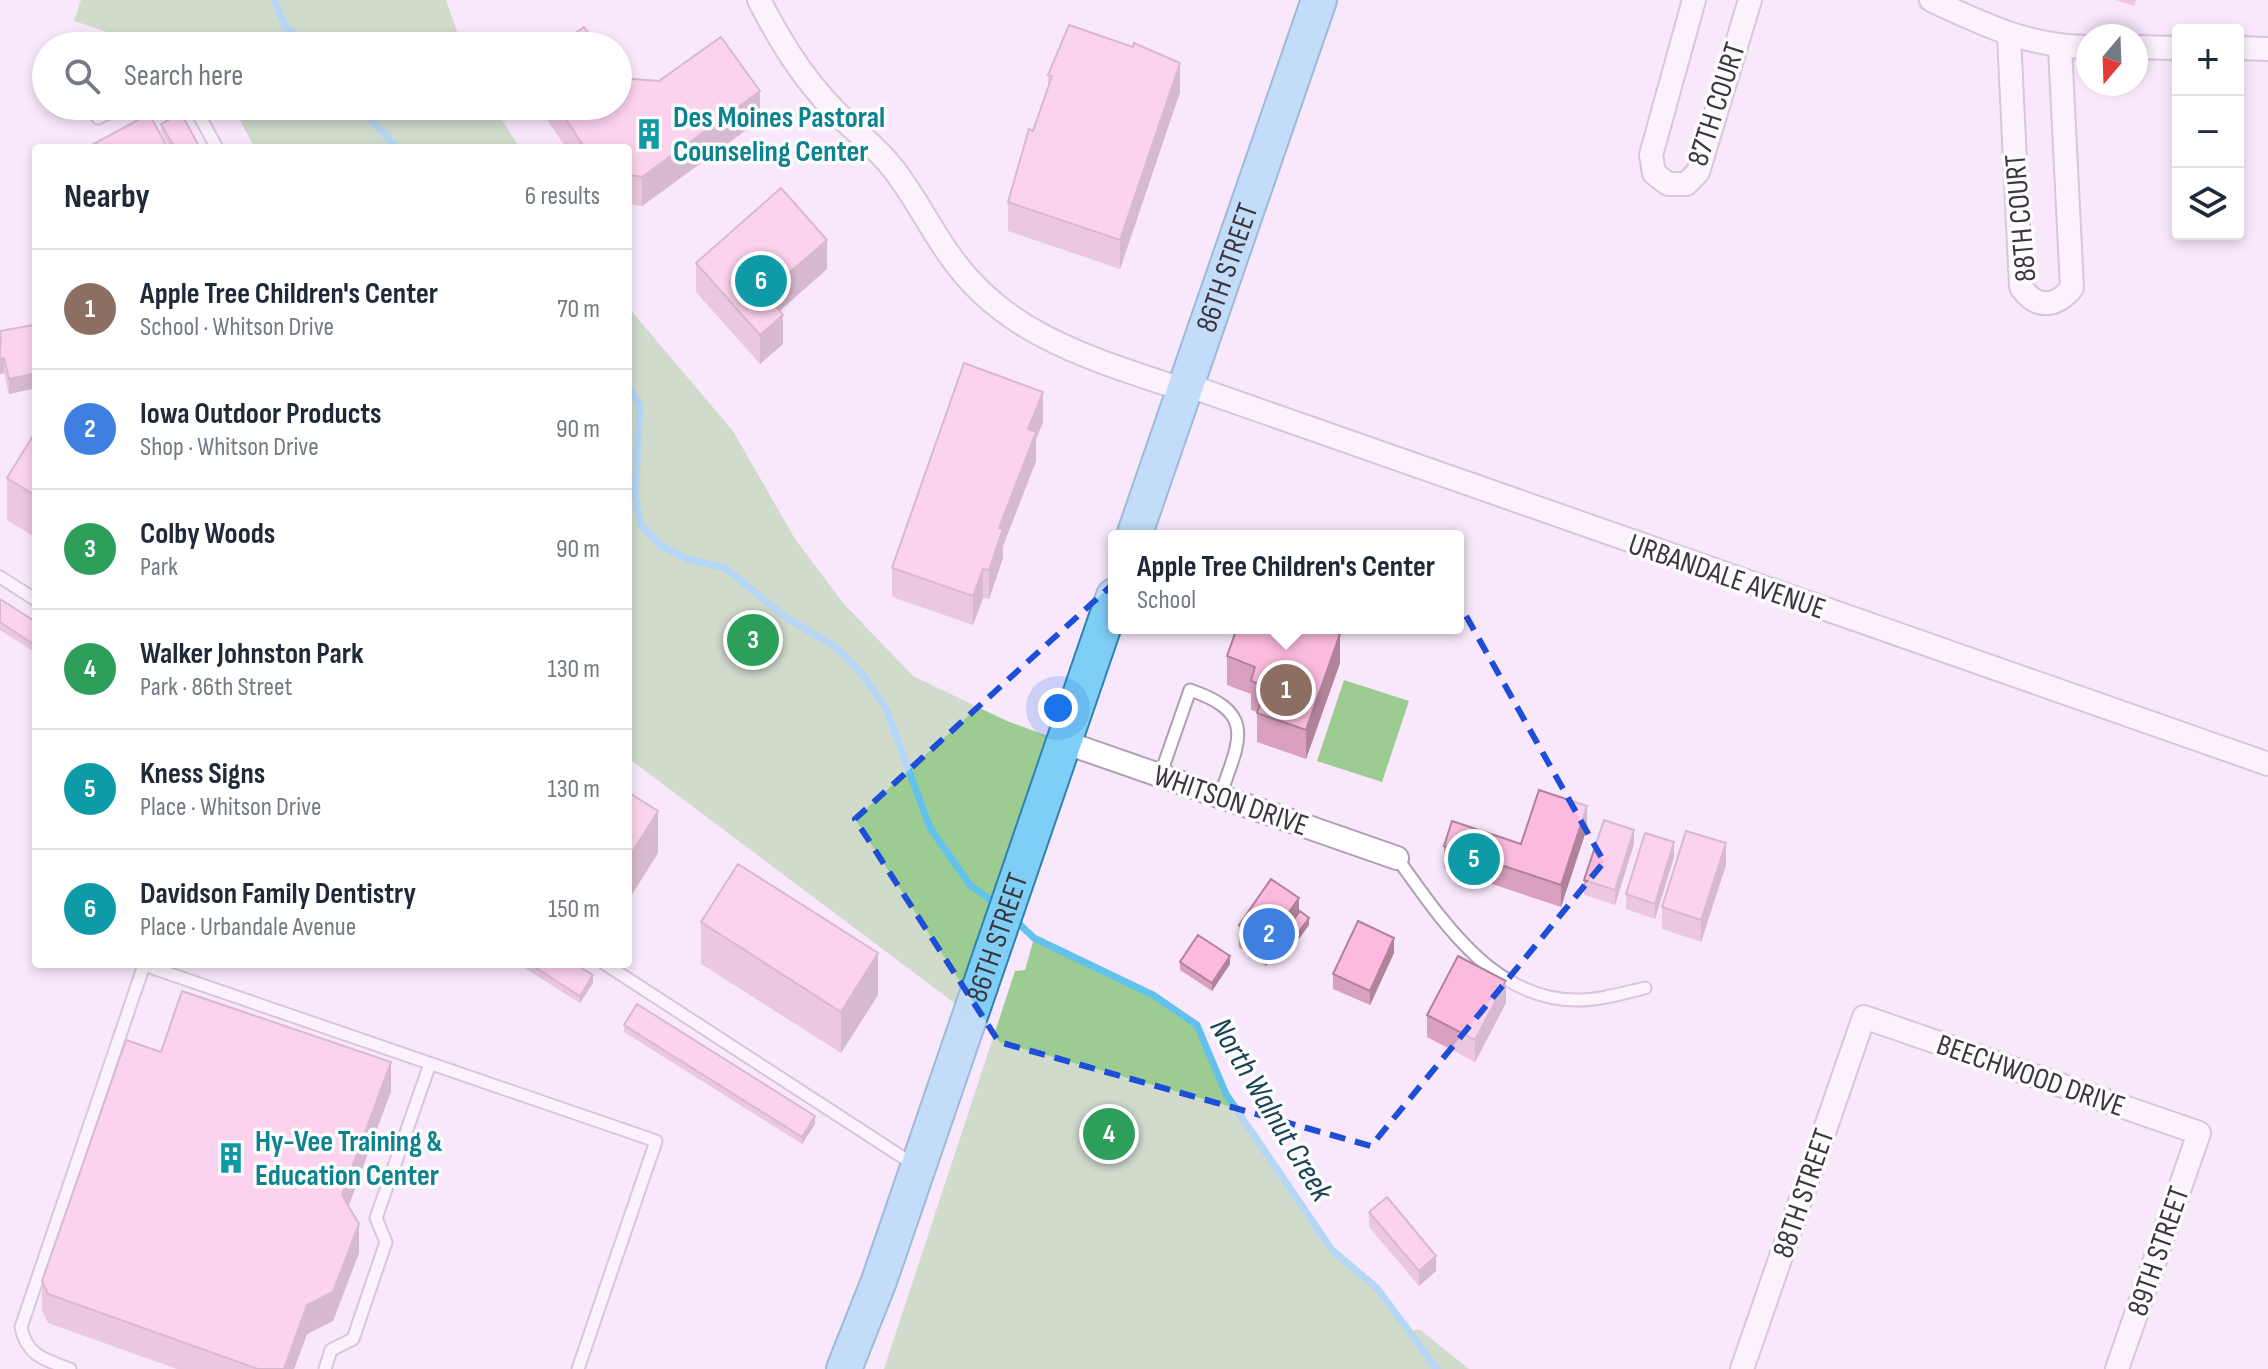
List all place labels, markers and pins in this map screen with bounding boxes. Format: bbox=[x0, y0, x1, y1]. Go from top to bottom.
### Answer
place label: Des Moines Pastoral Counseling Center bbox=[673, 100, 885, 170]
building icon: Des Moines Pastoral Counseling Center bbox=[632, 117, 666, 151]
pin: 6 bbox=[735, 251, 787, 311]
pin: 3 bbox=[727, 610, 779, 670]
pin: 1 bbox=[1260, 660, 1312, 720]
pin: 5 bbox=[1448, 829, 1500, 889]
pin: 2 bbox=[1243, 904, 1295, 964]
pin: 4 bbox=[1083, 1104, 1135, 1164]
place label: Hy-Vee Training & Education Center bbox=[255, 1124, 442, 1194]
building icon: Hy-Vee Training & Education Center bbox=[214, 1141, 248, 1175]

